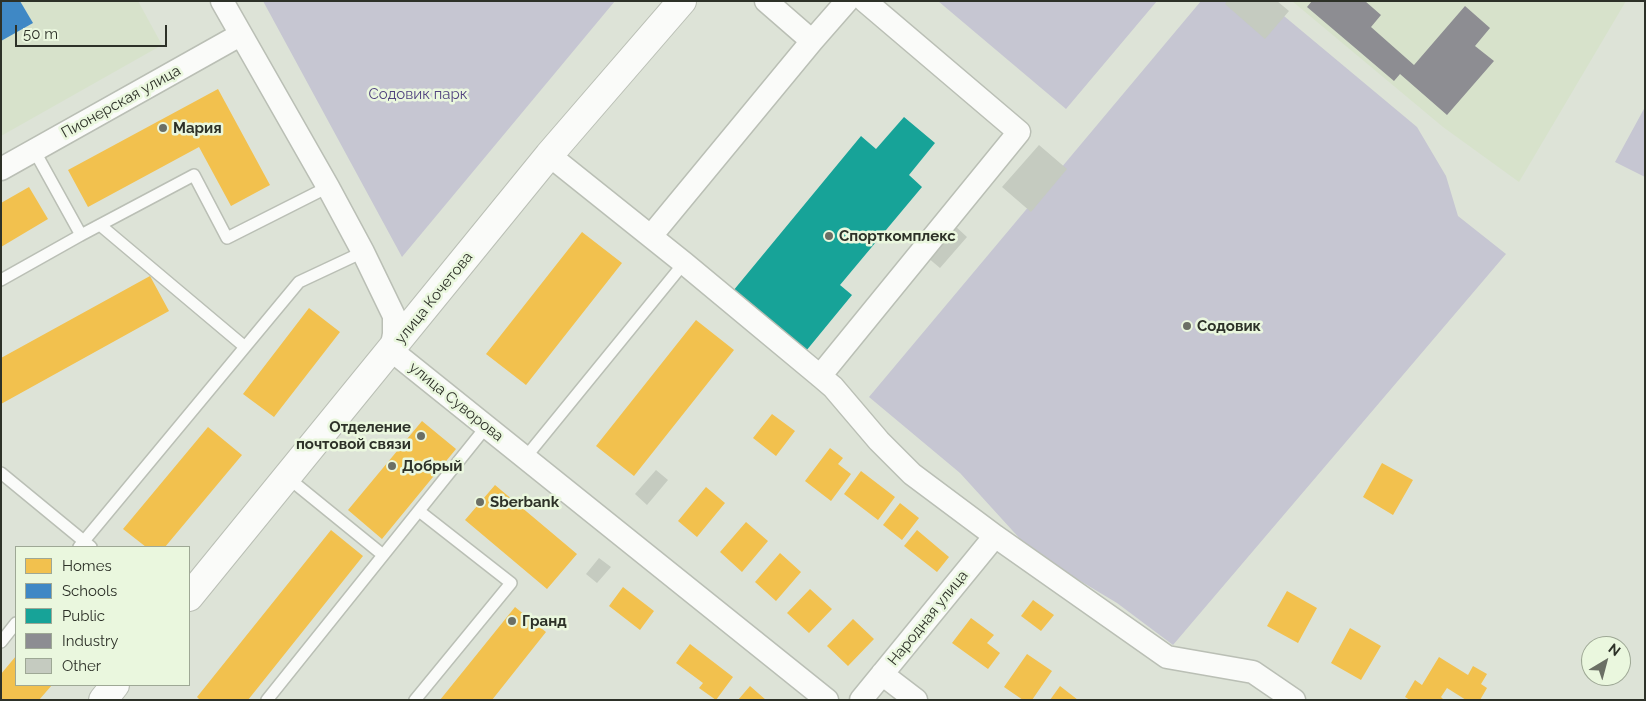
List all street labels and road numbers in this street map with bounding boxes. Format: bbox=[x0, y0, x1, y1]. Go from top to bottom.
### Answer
street label: Пионерская улица bbox=[58, 62, 184, 142]
street label: улица Кочетова bbox=[391, 248, 477, 348]
street label: улица Суворова bbox=[405, 359, 507, 445]
street label: Народная улица bbox=[884, 567, 972, 669]

